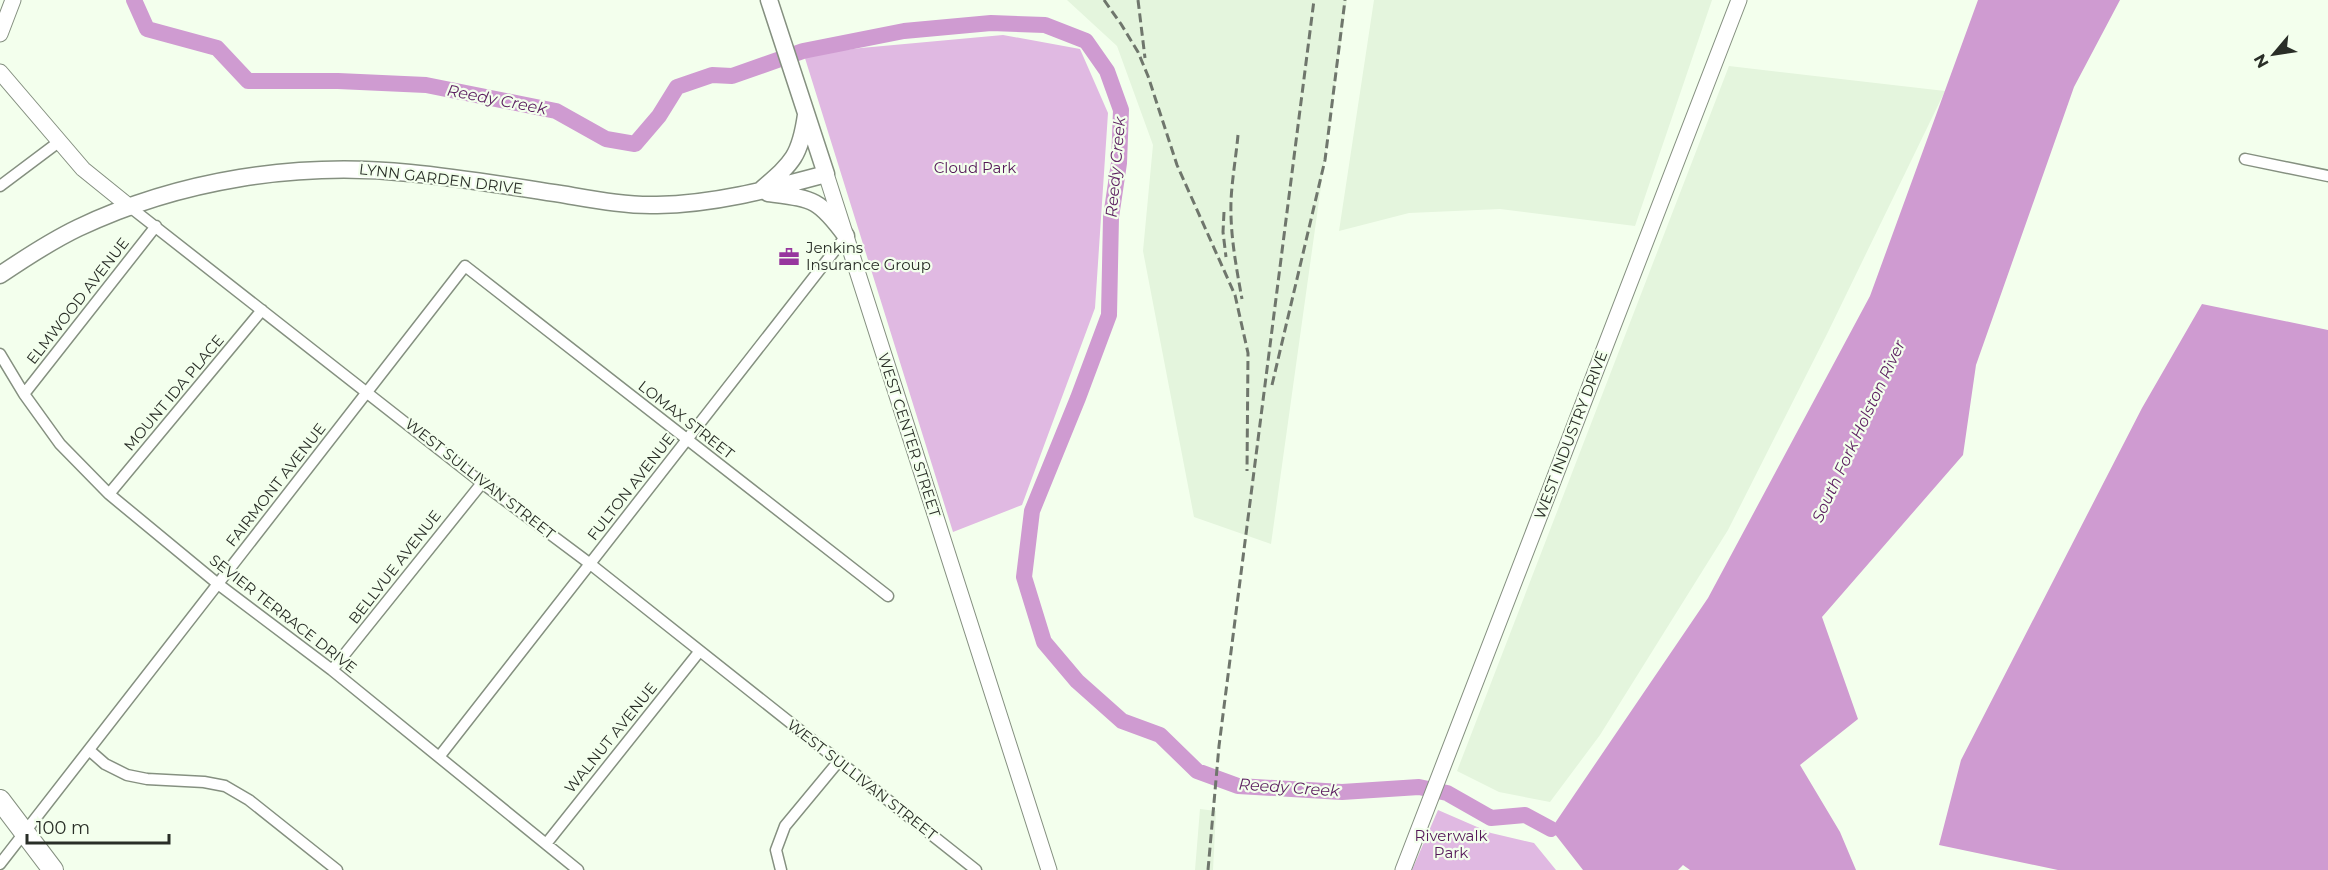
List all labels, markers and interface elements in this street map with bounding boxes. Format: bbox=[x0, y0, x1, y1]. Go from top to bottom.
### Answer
north arrow bbox=[2244, 24, 2304, 84]
text: N bbox=[2250, 51, 2273, 71]
water label: Reedy Creek bbox=[445, 81, 550, 119]
water label: Reedy Creek bbox=[1102, 114, 1129, 218]
park label: Cloud Park bbox=[934, 158, 1016, 177]
street label: LYNN GARDEN DRIVE bbox=[358, 159, 524, 198]
street label: ELMWOOD AVENUE bbox=[22, 234, 133, 368]
place label: Jenkins Insurance Group bbox=[805, 238, 931, 274]
office icon: Jenkins Insurance Group bbox=[777, 245, 801, 269]
street label: MOUNT IDA PLACE bbox=[120, 331, 228, 455]
water label: South Fork Holston River bbox=[1808, 337, 1909, 525]
street label: WEST INDUSTRY DRIVE bbox=[1530, 348, 1611, 522]
street label: WEST CENTER STREET bbox=[874, 350, 945, 520]
street label: LOMAX STREET bbox=[634, 376, 738, 463]
street label: WEST SULLIVAN STREET bbox=[401, 414, 559, 543]
street label: FAIRMONT AVENUE bbox=[222, 419, 330, 550]
street label: FULTON AVENUE bbox=[583, 429, 678, 544]
street label: BELLVUE AVENUE bbox=[344, 506, 445, 627]
street label: SEVIER TERRACE DRIVE bbox=[206, 550, 361, 677]
street label: WALNUT AVENUE bbox=[560, 679, 661, 797]
street label: WEST SULLIVAN STREET bbox=[783, 715, 941, 844]
water label: Reedy Creek bbox=[1238, 774, 1342, 801]
scale bar bbox=[27, 807, 170, 845]
text: 100 m bbox=[36, 817, 90, 839]
park label: Riverwalk Park bbox=[1415, 826, 1487, 862]

